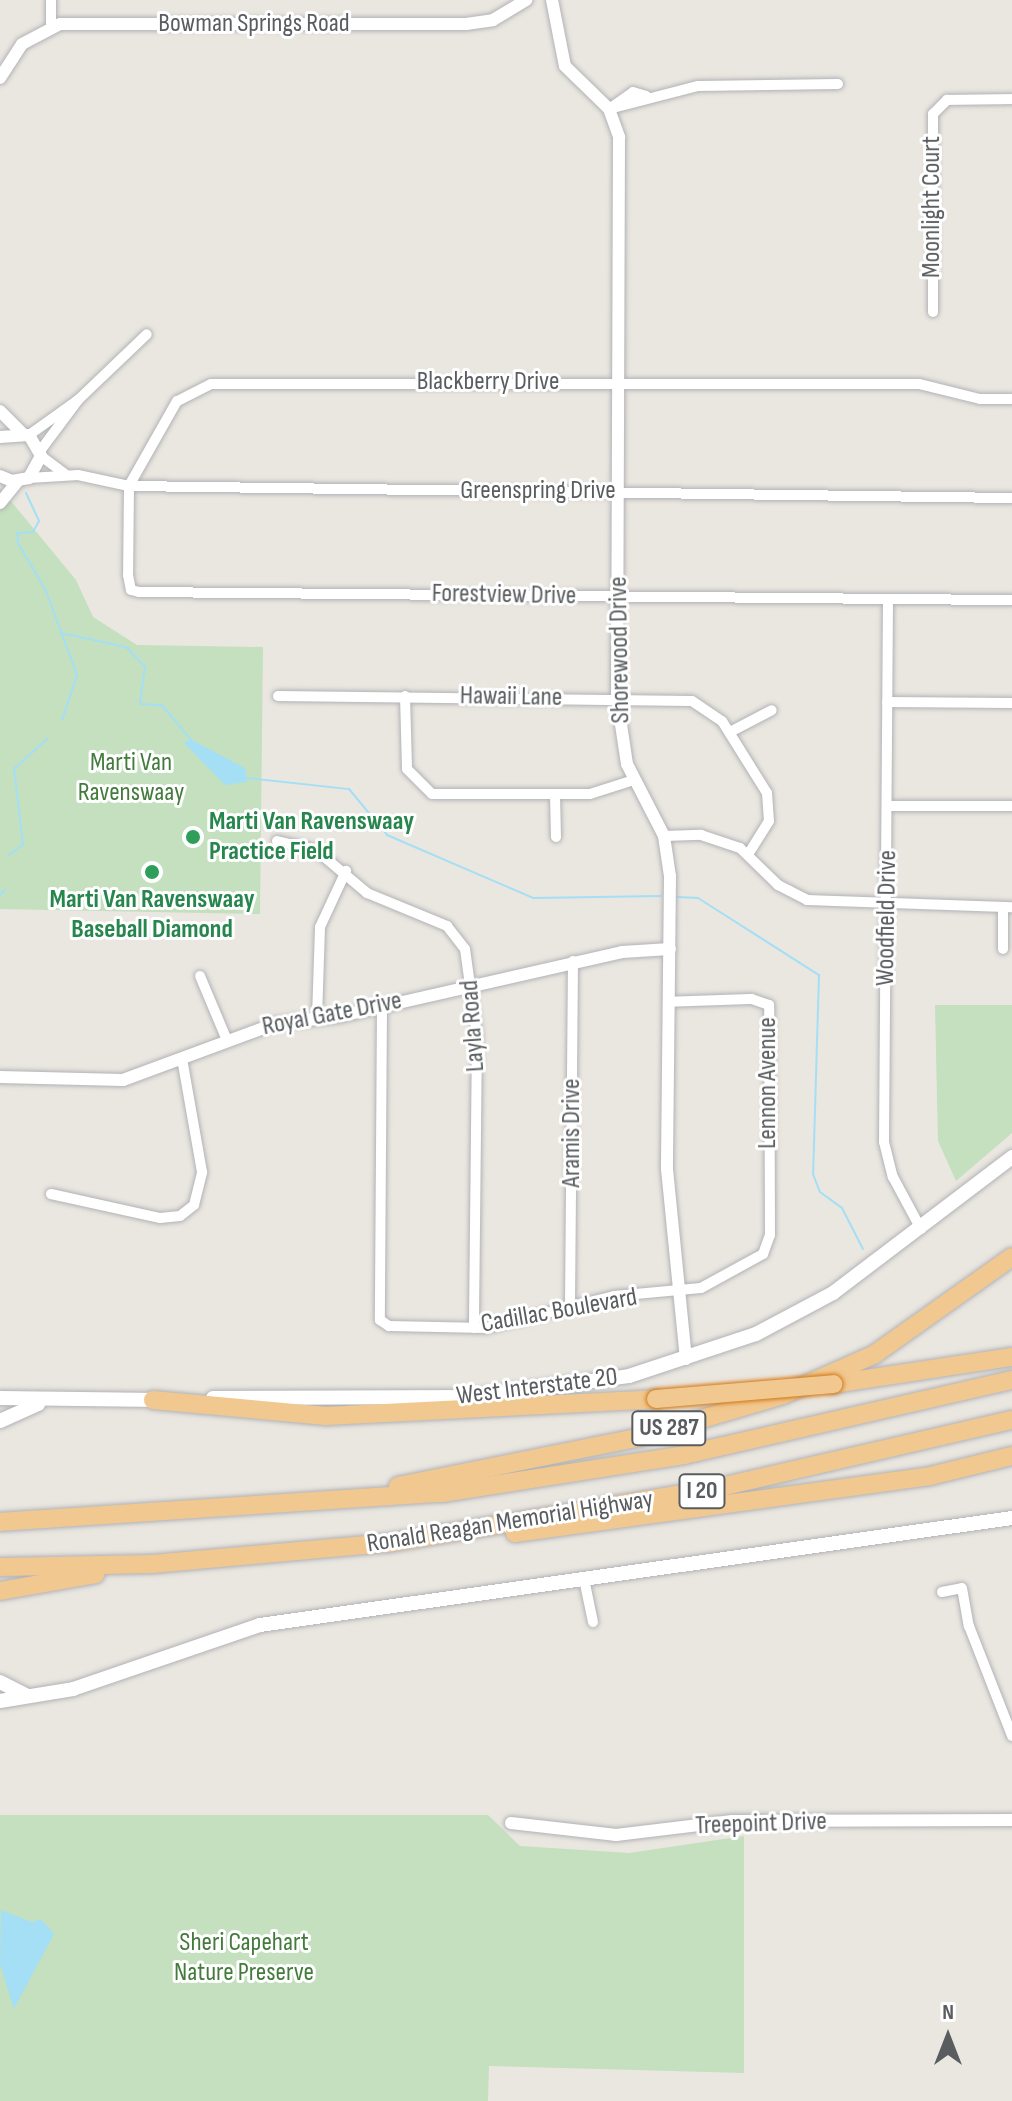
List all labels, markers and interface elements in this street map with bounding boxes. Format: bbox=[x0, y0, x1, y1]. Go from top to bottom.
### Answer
street label: Bowman Springs Road bbox=[158, 8, 350, 40]
street label: Moonlight Court bbox=[916, 136, 948, 278]
street label: Blackberry Drive bbox=[417, 366, 559, 398]
street label: Greenspring Drive bbox=[460, 475, 616, 507]
street label: Shorewood Drive bbox=[603, 576, 637, 724]
street label: Forestview Drive bbox=[431, 578, 577, 612]
street label: Hawaii Lane bbox=[460, 681, 562, 713]
park label: Marti Van Ravenswaay bbox=[78, 747, 184, 808]
place label: Marti Van Ravenswaay Practice Field bbox=[209, 806, 414, 868]
marker: Marti Van Ravenswaay Practice Field bbox=[184, 828, 202, 846]
street label: Woodfield Drive bbox=[870, 850, 904, 986]
marker: Marti Van Ravenswaay Baseball Diamond bbox=[143, 863, 161, 881]
place label: Marti Van Ravenswaay Baseball Diamond bbox=[50, 884, 254, 946]
street label: Layla Road bbox=[454, 979, 492, 1073]
street label: Royal Gate Drive bbox=[260, 985, 404, 1043]
street label: Lennon Avenue bbox=[752, 1017, 784, 1149]
street label: Aramis Drive bbox=[556, 1078, 588, 1188]
street label: Cadillac Boulevard bbox=[479, 1282, 639, 1340]
street label: West Interstate 20 bbox=[455, 1362, 619, 1412]
road number: US 287 bbox=[631, 1408, 707, 1448]
road number: I 20 bbox=[678, 1471, 726, 1511]
street label: Ronald Reagan Memorial Highway bbox=[365, 1484, 655, 1560]
street label: Treepoint Drive bbox=[695, 1806, 827, 1842]
park label: Sheri Capehart Nature Preserve bbox=[174, 1927, 314, 1988]
north arrow bbox=[908, 1997, 988, 2077]
text: N bbox=[942, 1999, 954, 2026]

